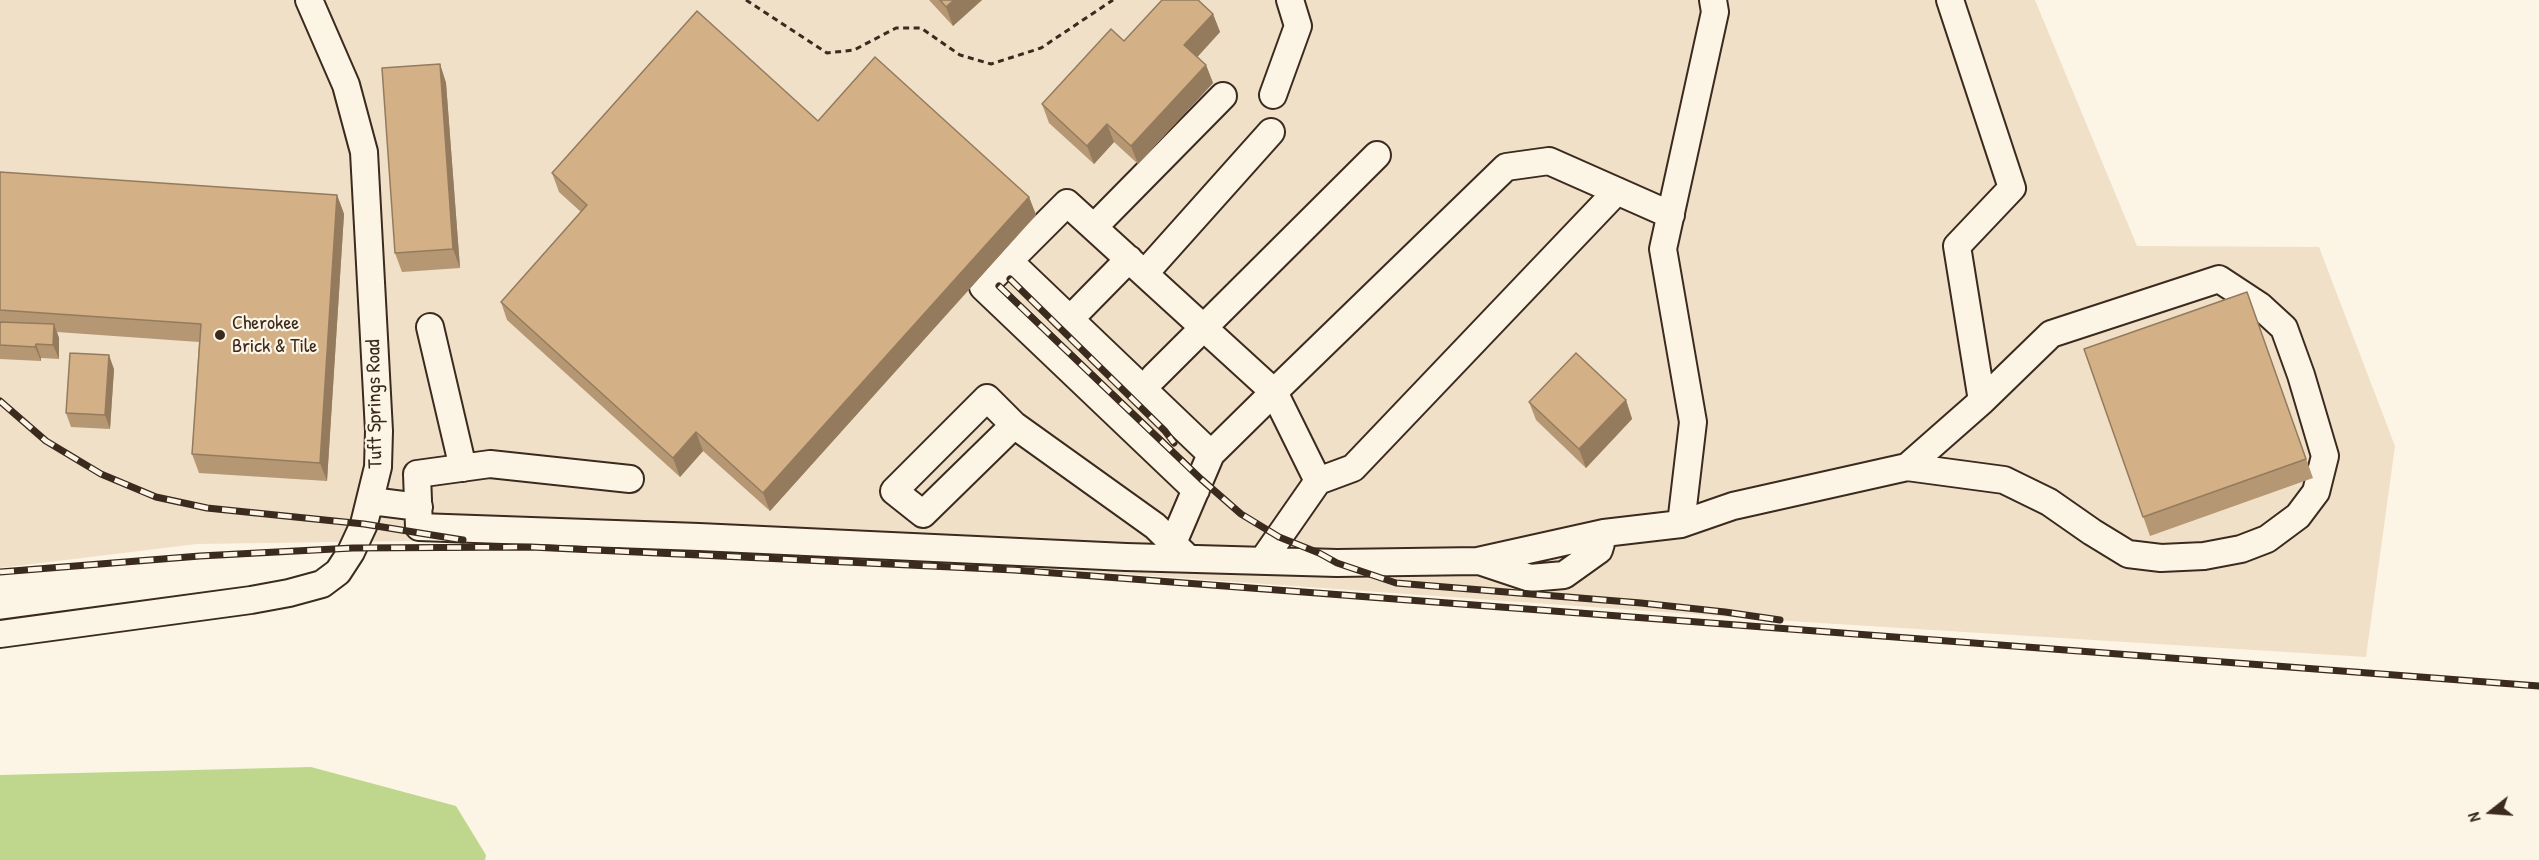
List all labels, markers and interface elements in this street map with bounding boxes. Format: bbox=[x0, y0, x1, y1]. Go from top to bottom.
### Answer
place label: Cherokee Brick & Tile bbox=[232, 312, 317, 359]
marker: Cherokee Brick & Tile bbox=[213, 328, 227, 342]
street label: Tuft Springs Road bbox=[362, 339, 388, 469]
north arrow bbox=[2461, 782, 2521, 842]
text: N bbox=[2462, 810, 2486, 825]

